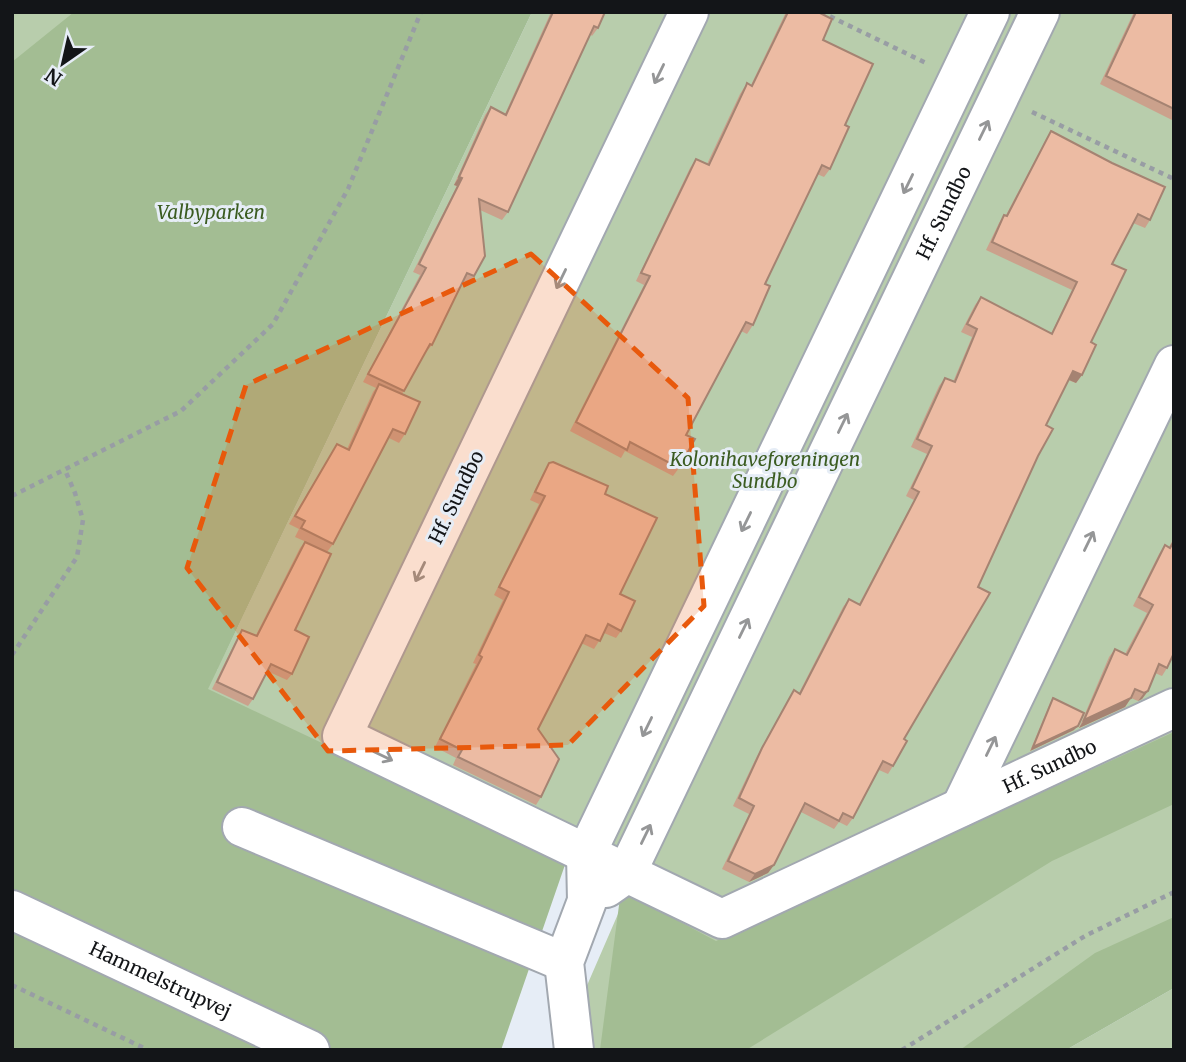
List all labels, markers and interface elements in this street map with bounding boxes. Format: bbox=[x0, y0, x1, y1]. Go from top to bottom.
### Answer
north arrow bbox=[28, 28, 98, 98]
text: N bbox=[41, 63, 66, 91]
one-way arrow bbox=[652, 63, 665, 84]
one-way arrow bbox=[977, 120, 991, 141]
street label: Hf. Sundbo bbox=[911, 162, 976, 263]
one-way arrow bbox=[901, 173, 914, 194]
park label: Valbyparken bbox=[157, 200, 265, 224]
one-way arrow bbox=[553, 268, 567, 289]
one-way arrow bbox=[837, 413, 850, 434]
street label: Hf. Sundbo bbox=[423, 446, 489, 548]
park label: Kolonihaveforeningen Sundbo bbox=[669, 447, 860, 493]
one-way arrow bbox=[738, 511, 752, 532]
one-way arrow bbox=[1083, 531, 1096, 552]
one-way arrow bbox=[413, 561, 426, 583]
one-way arrow bbox=[738, 618, 752, 639]
one-way arrow bbox=[640, 716, 654, 737]
street label: Hf. Sundbo bbox=[999, 734, 1100, 798]
one-way arrow bbox=[984, 736, 998, 757]
one-way arrow bbox=[372, 750, 393, 763]
one-way arrow bbox=[640, 823, 653, 845]
street label: Hammelstrupvej bbox=[86, 936, 235, 1023]

